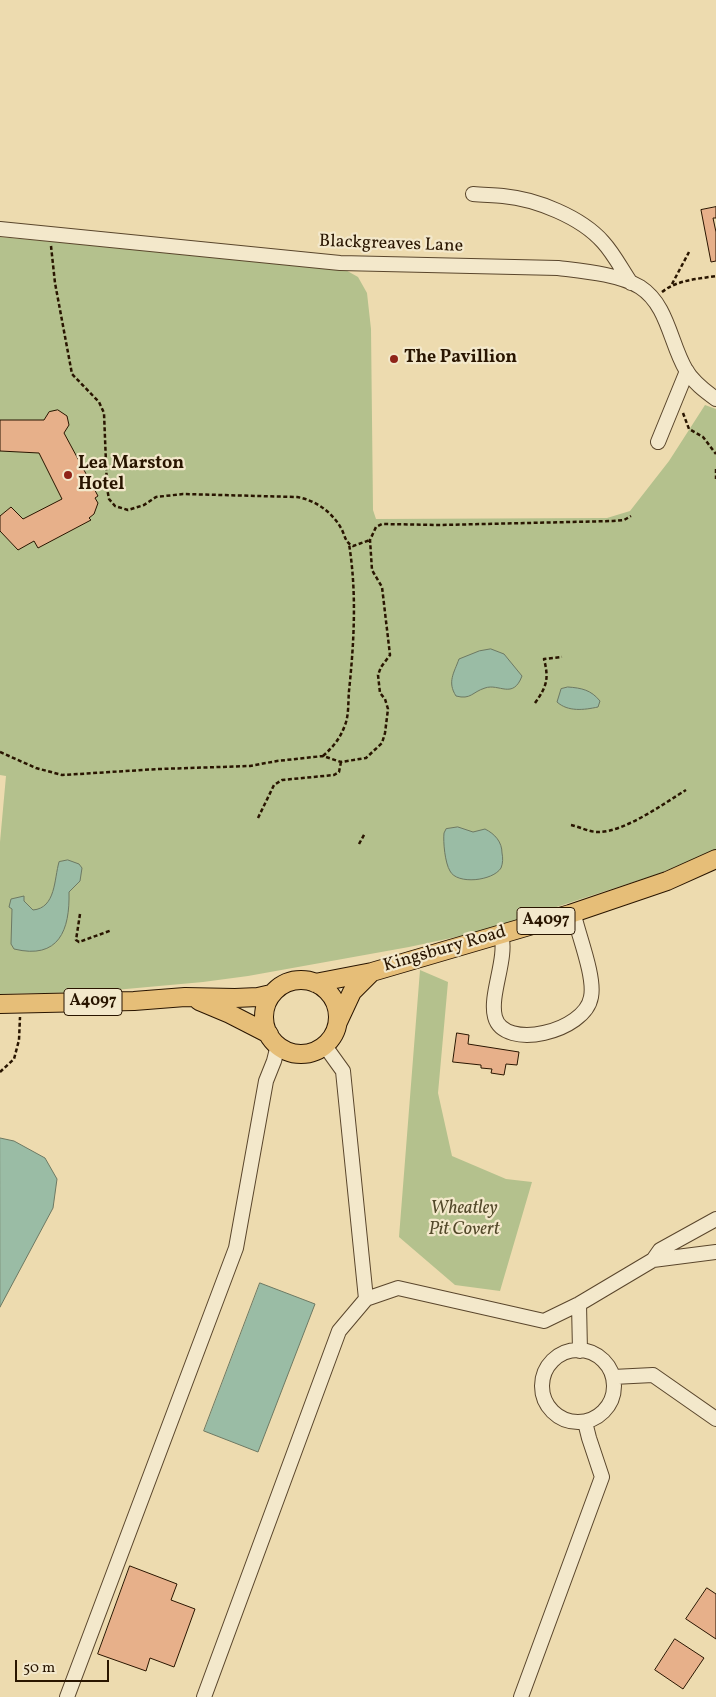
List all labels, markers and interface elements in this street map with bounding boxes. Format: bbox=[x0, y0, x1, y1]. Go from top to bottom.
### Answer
street label: Blackgreaves Lane bbox=[319, 232, 463, 258]
place label: The Pavillion bbox=[404, 348, 517, 370]
marker: The Pavillion bbox=[388, 353, 400, 365]
place label: Lea Marston Hotel bbox=[78, 454, 184, 496]
marker: Lea Marston Hotel bbox=[62, 469, 74, 481]
road number: A4097 bbox=[517, 908, 575, 934]
street label: Kingsbury Road bbox=[381, 922, 509, 978]
road number: A4097 bbox=[64, 989, 122, 1016]
park label: Wheatley Pit Covert bbox=[429, 1199, 499, 1242]
scale bar bbox=[18, 1650, 111, 1682]
text: 50 m bbox=[23, 1658, 55, 1679]

